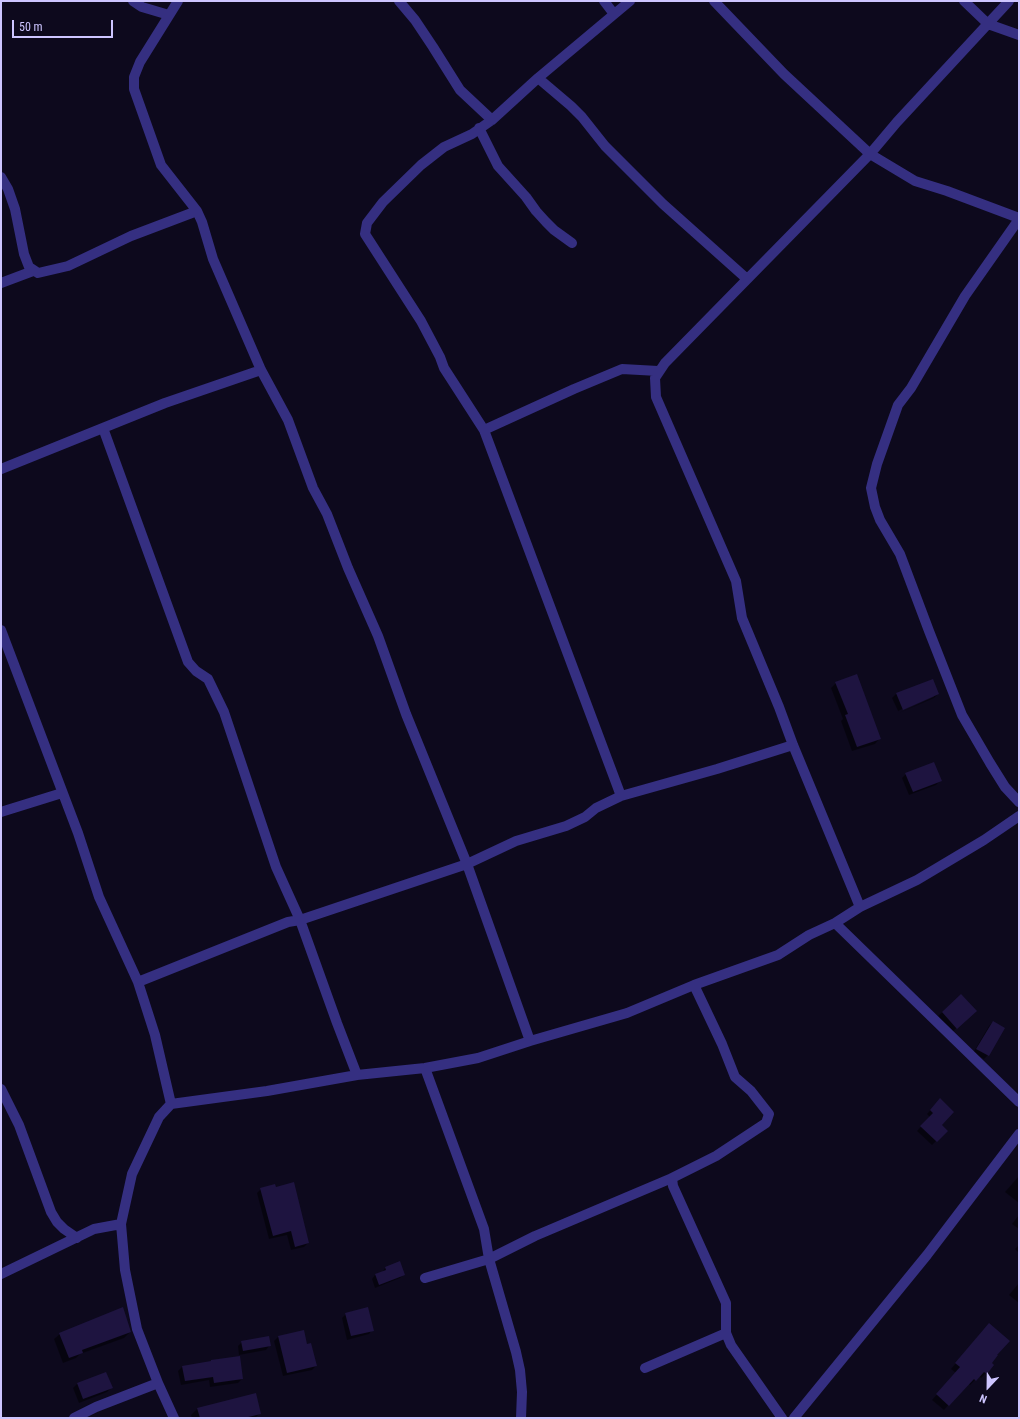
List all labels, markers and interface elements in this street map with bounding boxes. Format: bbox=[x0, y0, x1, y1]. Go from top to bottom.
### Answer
scale bar bbox=[14, 12, 115, 38]
text: 50 m bbox=[19, 20, 43, 34]
north arrow bbox=[968, 1367, 1008, 1407]
text: N bbox=[978, 1391, 989, 1406]

